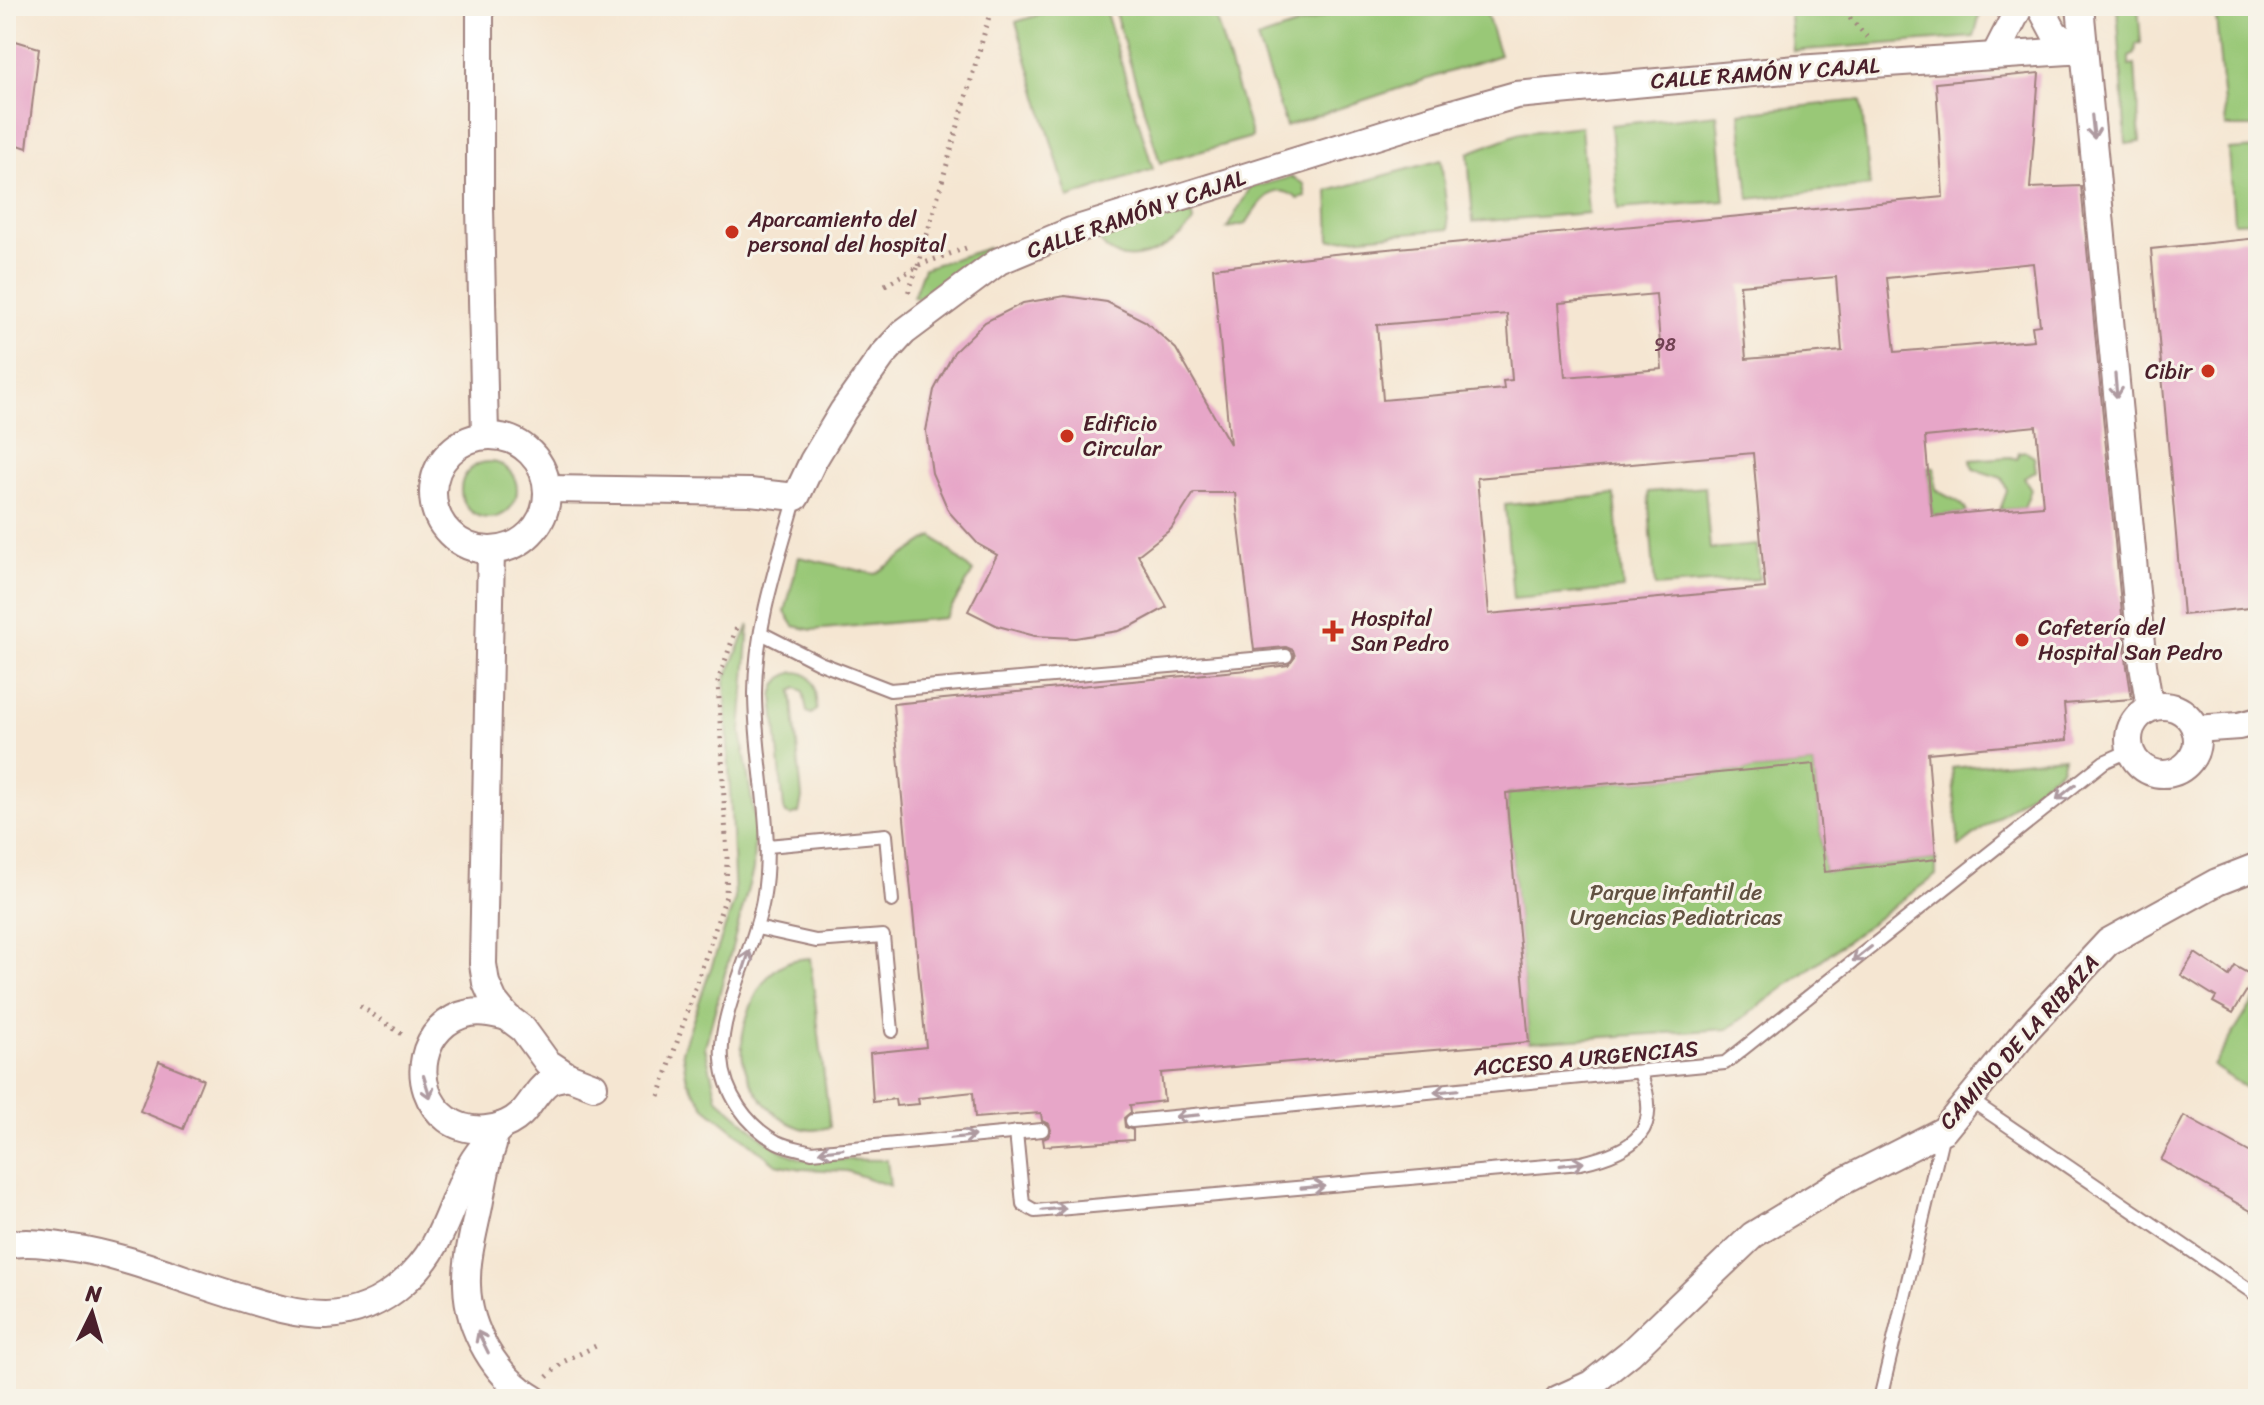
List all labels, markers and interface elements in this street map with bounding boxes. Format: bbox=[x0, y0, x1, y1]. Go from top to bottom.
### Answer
street label: CALLE RAMÓN Y CAJAL bbox=[1649, 45, 1882, 100]
one-way arrow bbox=[2085, 113, 2100, 140]
street label: CALLE RAMÓN Y CAJAL bbox=[1021, 158, 1251, 270]
place label: Aparcamiento del personal del hospital bbox=[747, 200, 947, 264]
marker: Aparcamiento del personal del hospital bbox=[723, 223, 741, 241]
house number: 98 bbox=[1654, 329, 1676, 361]
place label: Cibir bbox=[2145, 352, 2194, 391]
marker: Cibir bbox=[2199, 362, 2217, 380]
one-way arrow bbox=[2109, 372, 2124, 399]
place label: Edificio Circular bbox=[1083, 404, 1163, 468]
marker: Edificio Circular bbox=[1058, 427, 1076, 445]
place label: Hospital San Pedro bbox=[1351, 599, 1449, 663]
place label: Cafetería del Hospital San Pedro bbox=[2038, 608, 2223, 672]
marker: Hospital San Pedro bbox=[1322, 620, 1344, 642]
marker: Cafetería del Hospital San Pedro bbox=[2013, 631, 2031, 649]
one-way arrow bbox=[2056, 783, 2077, 801]
park label: Parque infantil de Urgencias Pediatricas bbox=[1570, 873, 1783, 937]
one-way arrow bbox=[1852, 945, 1873, 963]
street label: CAMINO DE LA RIBAZA bbox=[1929, 945, 2109, 1139]
one-way arrow bbox=[739, 950, 754, 975]
street label: ACCESO A URGENCIAS bbox=[1471, 1029, 1700, 1087]
one-way arrow bbox=[421, 1074, 435, 1099]
one-way arrow bbox=[1433, 1084, 1460, 1099]
one-way arrow bbox=[1174, 1109, 1201, 1124]
one-way arrow bbox=[949, 1129, 975, 1144]
one-way arrow bbox=[818, 1143, 845, 1158]
one-way arrow bbox=[1559, 1156, 1585, 1171]
one-way arrow bbox=[1299, 1179, 1326, 1194]
one-way arrow bbox=[1040, 1202, 1067, 1217]
north arrow bbox=[52, 1273, 132, 1353]
text: N bbox=[83, 1273, 104, 1314]
one-way arrow bbox=[475, 1330, 490, 1354]

